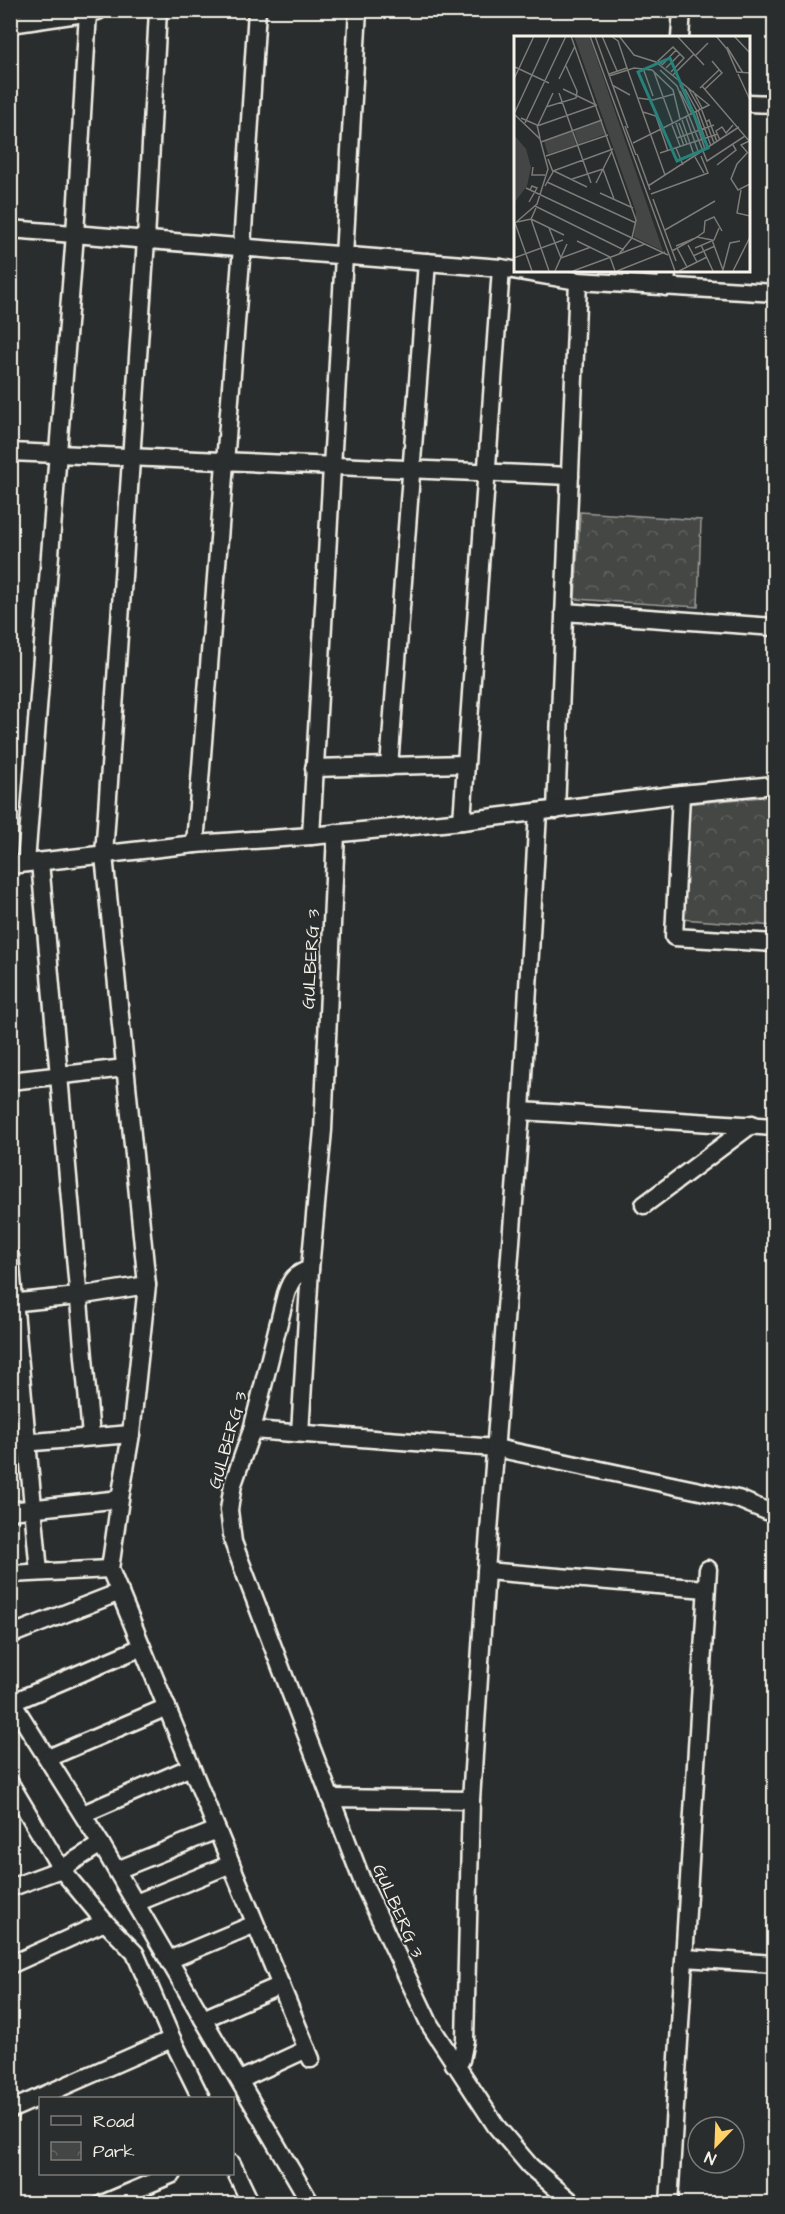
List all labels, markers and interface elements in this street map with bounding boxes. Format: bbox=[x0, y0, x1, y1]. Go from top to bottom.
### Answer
inset map bbox=[514, 36, 749, 272]
street label: GULBERG 3 bbox=[296, 908, 326, 1010]
street label: GULBERG 3 bbox=[202, 1388, 254, 1492]
street label: GULBERG 3 bbox=[366, 1860, 430, 1962]
legend bbox=[39, 2097, 234, 2175]
text: Road bbox=[93, 2109, 134, 2134]
north arrow bbox=[686, 2115, 746, 2175]
text: Park bbox=[93, 2139, 135, 2164]
text: N bbox=[702, 2146, 719, 2170]

